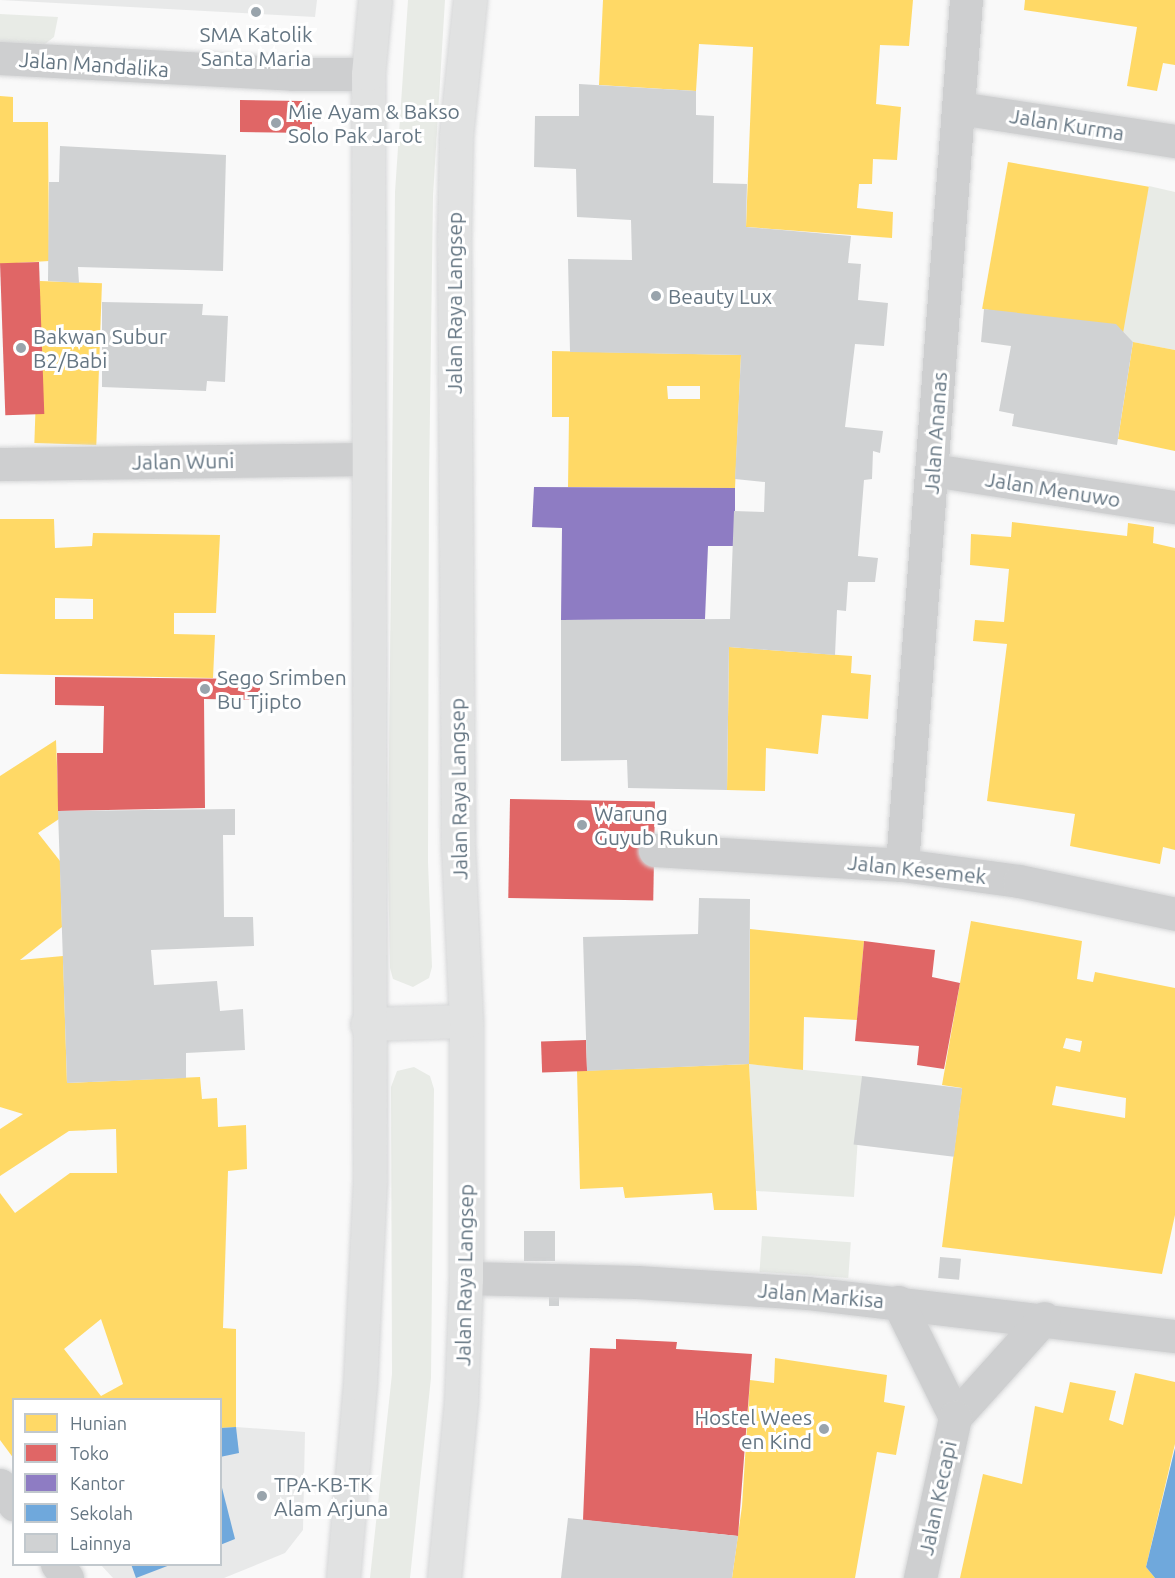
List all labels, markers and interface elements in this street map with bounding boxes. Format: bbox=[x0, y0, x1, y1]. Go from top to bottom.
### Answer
marker: SMA Katolik Santa Maria bbox=[249, 5, 263, 19]
place label: SMA Katolik Santa Maria bbox=[200, 21, 312, 71]
street label: Jalan Mandalika bbox=[18, 46, 170, 82]
place label: Mie Ayam & Bakso Solo Pak Jarot bbox=[288, 98, 460, 148]
street label: Jalan Kurma bbox=[1008, 102, 1126, 146]
marker: Mie Ayam & Bakso Solo Pak Jarot bbox=[269, 116, 283, 130]
street label: Jalan Raya Langsep bbox=[441, 212, 467, 394]
place label: Beauty Lux bbox=[668, 283, 772, 309]
marker: Beauty Lux bbox=[649, 289, 663, 303]
place label: Bakwan Subur B2/Babi bbox=[33, 323, 167, 373]
marker: Bakwan Subur B2/Babi bbox=[14, 341, 28, 355]
street label: Jalan Ananas bbox=[918, 371, 952, 495]
street label: Jalan Wuni bbox=[132, 448, 234, 474]
street label: Jalan Menuwo bbox=[984, 466, 1122, 512]
place label: Sego Srimben Bu Tjipto bbox=[217, 664, 347, 714]
marker: Sego Srimben Bu Tjipto bbox=[198, 682, 212, 696]
street label: Jalan Raya Langsep bbox=[444, 698, 472, 880]
place label: Warung Guyub Rukun bbox=[594, 800, 719, 850]
marker: Warung Guyub Rukun bbox=[575, 818, 589, 832]
street label: Jalan Kesemek bbox=[846, 849, 988, 889]
street label: Jalan Raya Langsep bbox=[450, 1184, 478, 1366]
street label: Jalan Markisa bbox=[757, 1277, 885, 1313]
legend bbox=[12, 1398, 222, 1566]
place label: Hostel Wees en Kind bbox=[694, 1404, 812, 1454]
text: Hunian bbox=[70, 1413, 127, 1433]
marker: Hostel Wees en Kind bbox=[817, 1422, 831, 1436]
street label: Jalan Kecapi bbox=[913, 1439, 961, 1557]
text: Toko bbox=[70, 1443, 109, 1463]
place label: TPA-KB-TK Alam Arjuna bbox=[274, 1471, 388, 1521]
text: Kantor bbox=[70, 1473, 125, 1493]
marker: TPA-KB-TK Alam Arjuna bbox=[255, 1489, 269, 1503]
text: Sekolah bbox=[70, 1503, 133, 1523]
text: Lainnya bbox=[70, 1533, 131, 1553]

